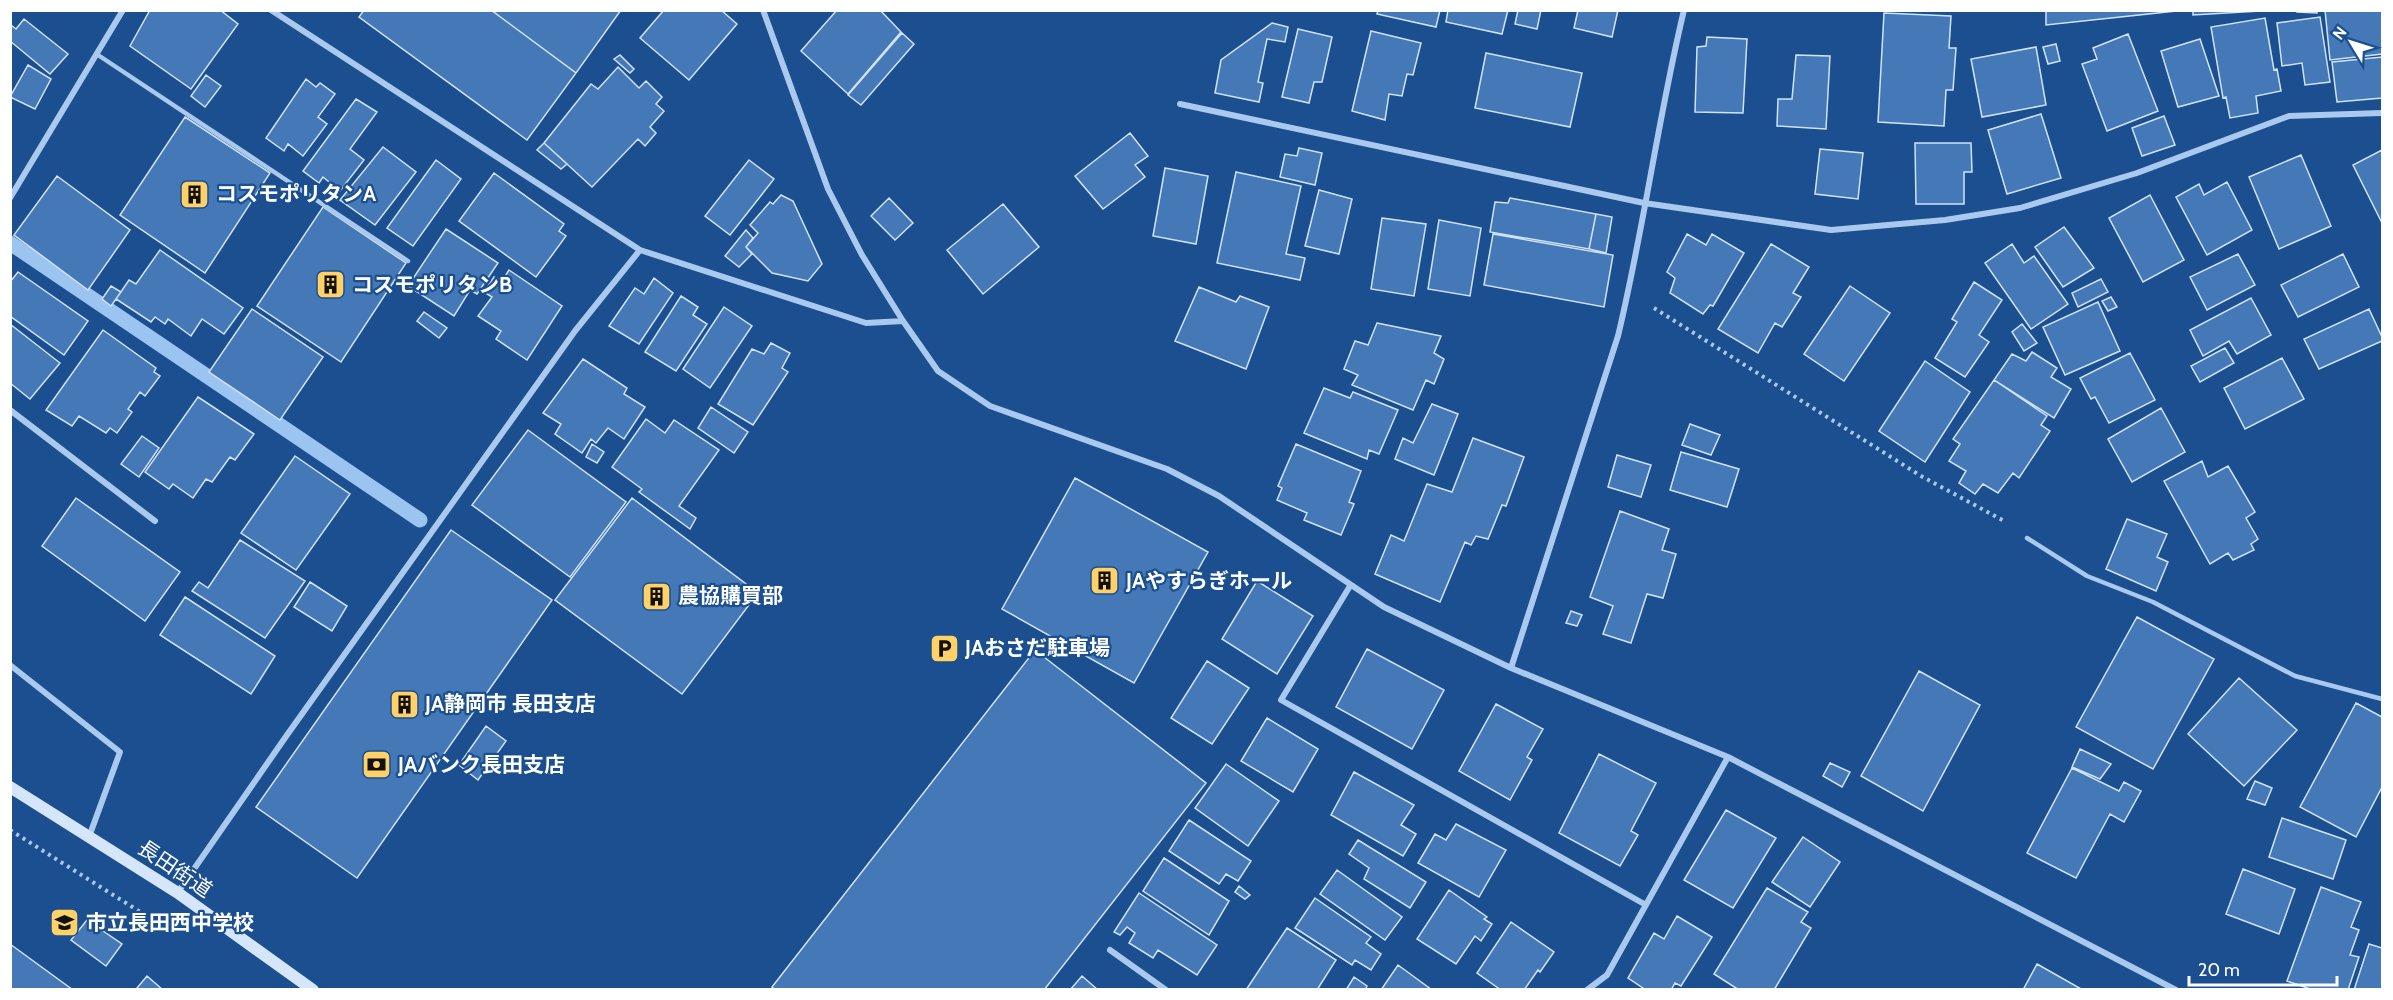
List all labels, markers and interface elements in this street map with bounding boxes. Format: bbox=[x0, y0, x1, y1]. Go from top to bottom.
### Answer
north arrow bbox=[2321, 12, 2381, 72]
text: N bbox=[2329, 23, 2351, 43]
building icon: コスモポリタンA bbox=[179, 178, 211, 210]
place label: コスモポリタンA bbox=[216, 181, 377, 206]
building icon: コスモポリタンB bbox=[315, 269, 347, 301]
place label: コスモポリタンB bbox=[352, 272, 512, 297]
building icon: JAやすらぎホール bbox=[1089, 565, 1121, 597]
place label: JAやすらぎホール bbox=[1125, 568, 1292, 593]
building icon: 農協購買部 bbox=[641, 580, 673, 612]
place label: 農協購買部 bbox=[678, 583, 783, 608]
parking icon: JAおさだ駐車場 bbox=[928, 632, 960, 664]
place label: JAおさだ駐車場 bbox=[964, 635, 1110, 660]
building icon: JA静岡市 長田支店 bbox=[388, 688, 420, 720]
place label: JA静岡市 長田支店 bbox=[424, 691, 596, 716]
bank icon: JAバンク長田支店 bbox=[361, 749, 393, 781]
place label: JAバンク長田支店 bbox=[397, 752, 565, 777]
street label: 長田街道 bbox=[133, 835, 217, 902]
school or university icon: 市立長田西中学校 bbox=[49, 907, 81, 939]
place label: 市立長田西中学校 bbox=[86, 910, 254, 935]
scale bar bbox=[2189, 949, 2338, 987]
text: 20 m bbox=[2198, 959, 2240, 981]

